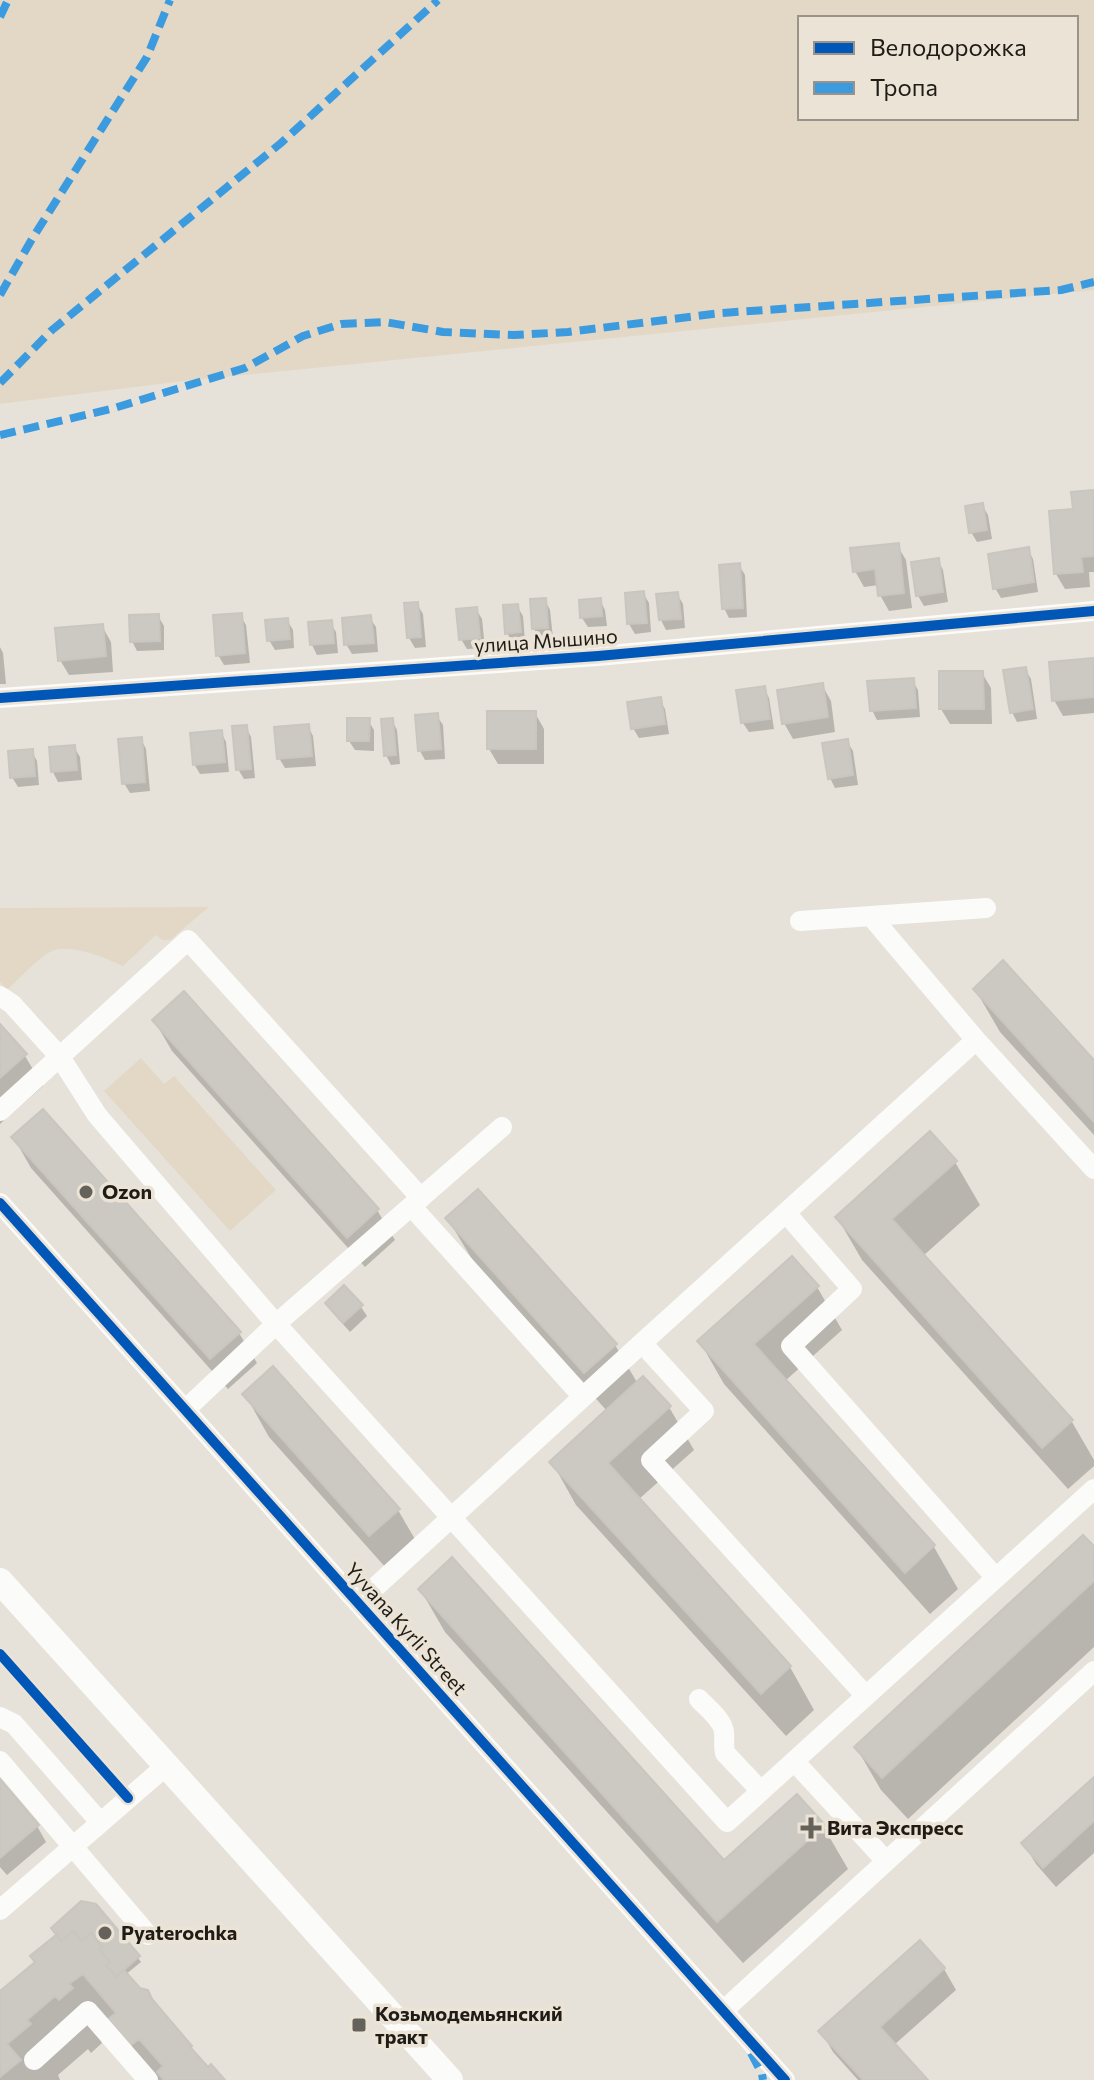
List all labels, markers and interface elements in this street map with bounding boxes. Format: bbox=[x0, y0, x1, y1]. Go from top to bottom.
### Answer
legend bbox=[798, 16, 1078, 120]
text: Велодорожка bbox=[870, 32, 1027, 61]
text: Тропа bbox=[870, 72, 938, 101]
street label: улица Мышино bbox=[473, 623, 618, 657]
place label: Ozon bbox=[102, 1179, 152, 1203]
marker: Ozon bbox=[77, 1183, 95, 1201]
street label: Yyvana Kyrli Street bbox=[341, 1557, 473, 1700]
place label: Вита Экспресс bbox=[827, 1815, 964, 1839]
marker: Вита Экспресс bbox=[802, 1819, 820, 1837]
place label: Pyaterochka bbox=[121, 1920, 237, 1944]
marker: Pyaterochka bbox=[96, 1924, 114, 1942]
place label: Козьмодемьянский тракт bbox=[375, 2001, 563, 2048]
marker: Козьмодемьянский тракт bbox=[350, 2016, 368, 2034]

